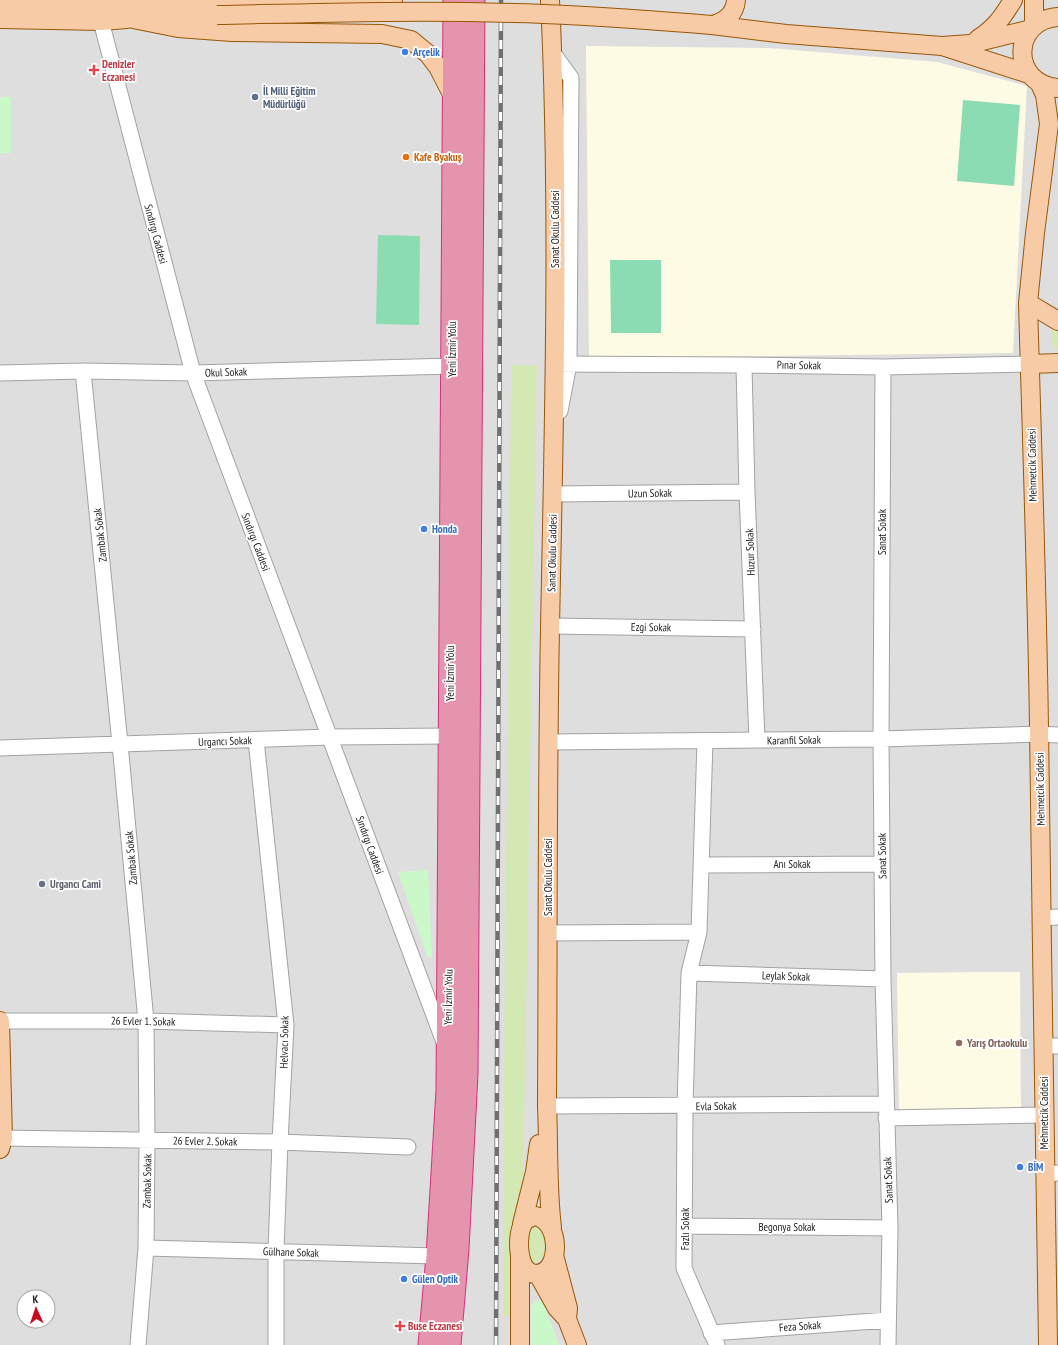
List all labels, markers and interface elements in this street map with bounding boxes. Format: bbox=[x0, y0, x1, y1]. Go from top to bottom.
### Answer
place label: Arçelik bbox=[412, 45, 440, 59]
marker: Arçelik bbox=[400, 47, 410, 57]
place label: Denizler Eczanesi bbox=[102, 57, 136, 84]
marker: Denizler Eczanesi bbox=[89, 65, 99, 75]
place label: İl Milli Eğitim Müdürlüğü bbox=[263, 84, 315, 111]
marker: İl Milli Eğitim Müdürlüğü bbox=[250, 92, 260, 102]
place label: Kafe Byakuş bbox=[414, 150, 462, 164]
marker: Kafe Byakuş bbox=[401, 152, 411, 162]
street label: Sanat Okulu Caddesi bbox=[548, 190, 562, 268]
street label: Sındırgı Caddesi bbox=[141, 203, 171, 265]
street label: Yeni İzmir Yolu bbox=[445, 321, 459, 377]
street label: Pınar Sokak bbox=[777, 358, 822, 372]
street label: Okul Sokak bbox=[205, 364, 248, 380]
street label: Mehmetcik Caddesi bbox=[1024, 428, 1040, 502]
street label: Uzun Sokak bbox=[628, 486, 673, 500]
street label: Zambak Sokak bbox=[90, 507, 110, 563]
street label: Sanat Sokak bbox=[875, 508, 889, 555]
street label: Sındırgı Caddesi bbox=[239, 511, 273, 573]
street label: Sanat Okulu Caddesi bbox=[544, 514, 560, 592]
place label: Honda bbox=[432, 522, 458, 536]
marker: Honda bbox=[419, 524, 429, 534]
street label: Huzur Sokak bbox=[742, 527, 758, 576]
street label: Ezgi Sokak bbox=[631, 620, 672, 634]
street label: Yeni İzmir Yolu bbox=[443, 645, 457, 701]
street label: Urgancı Sokak bbox=[198, 733, 253, 749]
street label: Karanfil Sokak bbox=[767, 733, 822, 747]
street label: Mehmetcik Caddesi bbox=[1032, 752, 1048, 826]
street label: Sındırgı Caddesi bbox=[353, 814, 387, 876]
street label: Zambak Sokak bbox=[122, 830, 140, 886]
street label: Sanat Sokak bbox=[875, 832, 889, 879]
street label: Sanat Okulu Caddesi bbox=[541, 838, 555, 916]
street label: Anı Sokak bbox=[773, 857, 811, 871]
place label: Urgancı Cami bbox=[50, 877, 101, 891]
marker: Urgancı Cami bbox=[37, 879, 47, 889]
street label: Leylak Sokak bbox=[762, 968, 811, 984]
street label: Yeni İzmir Yolu bbox=[441, 969, 455, 1025]
street label: 26 Evler 1. Sokak bbox=[111, 1013, 176, 1029]
street label: Helvacı Sokak bbox=[277, 1015, 291, 1068]
place label: Yarış Ortaokulu bbox=[966, 1036, 1027, 1050]
marker: Yarış Ortaokulu bbox=[954, 1038, 964, 1048]
street label: Mehmetcik Caddesi bbox=[1037, 1076, 1051, 1150]
street label: Evla Sokak bbox=[696, 1099, 737, 1113]
street label: 26 Evler 2. Sokak bbox=[173, 1133, 238, 1149]
street label: Zambak Sokak bbox=[140, 1153, 154, 1208]
street label: Sanat Sokak bbox=[880, 1156, 896, 1203]
place label: BİM bbox=[1028, 1160, 1043, 1174]
marker: BİM bbox=[1015, 1162, 1025, 1172]
street label: Fazlı Sokak bbox=[678, 1207, 692, 1250]
street label: Begonya Sokak bbox=[758, 1220, 816, 1234]
street label: Gülhane Sokak bbox=[263, 1244, 320, 1260]
place label: Gülen Optik bbox=[412, 1272, 459, 1286]
marker: Gülen Optik bbox=[399, 1274, 409, 1284]
north arrow bbox=[16, 1289, 56, 1329]
text: K bbox=[32, 1292, 39, 1306]
street label: Feza Sokak bbox=[779, 1317, 822, 1334]
place label: Buse Eczanesi bbox=[408, 1319, 463, 1333]
marker: Buse Eczanesi bbox=[395, 1321, 405, 1331]

